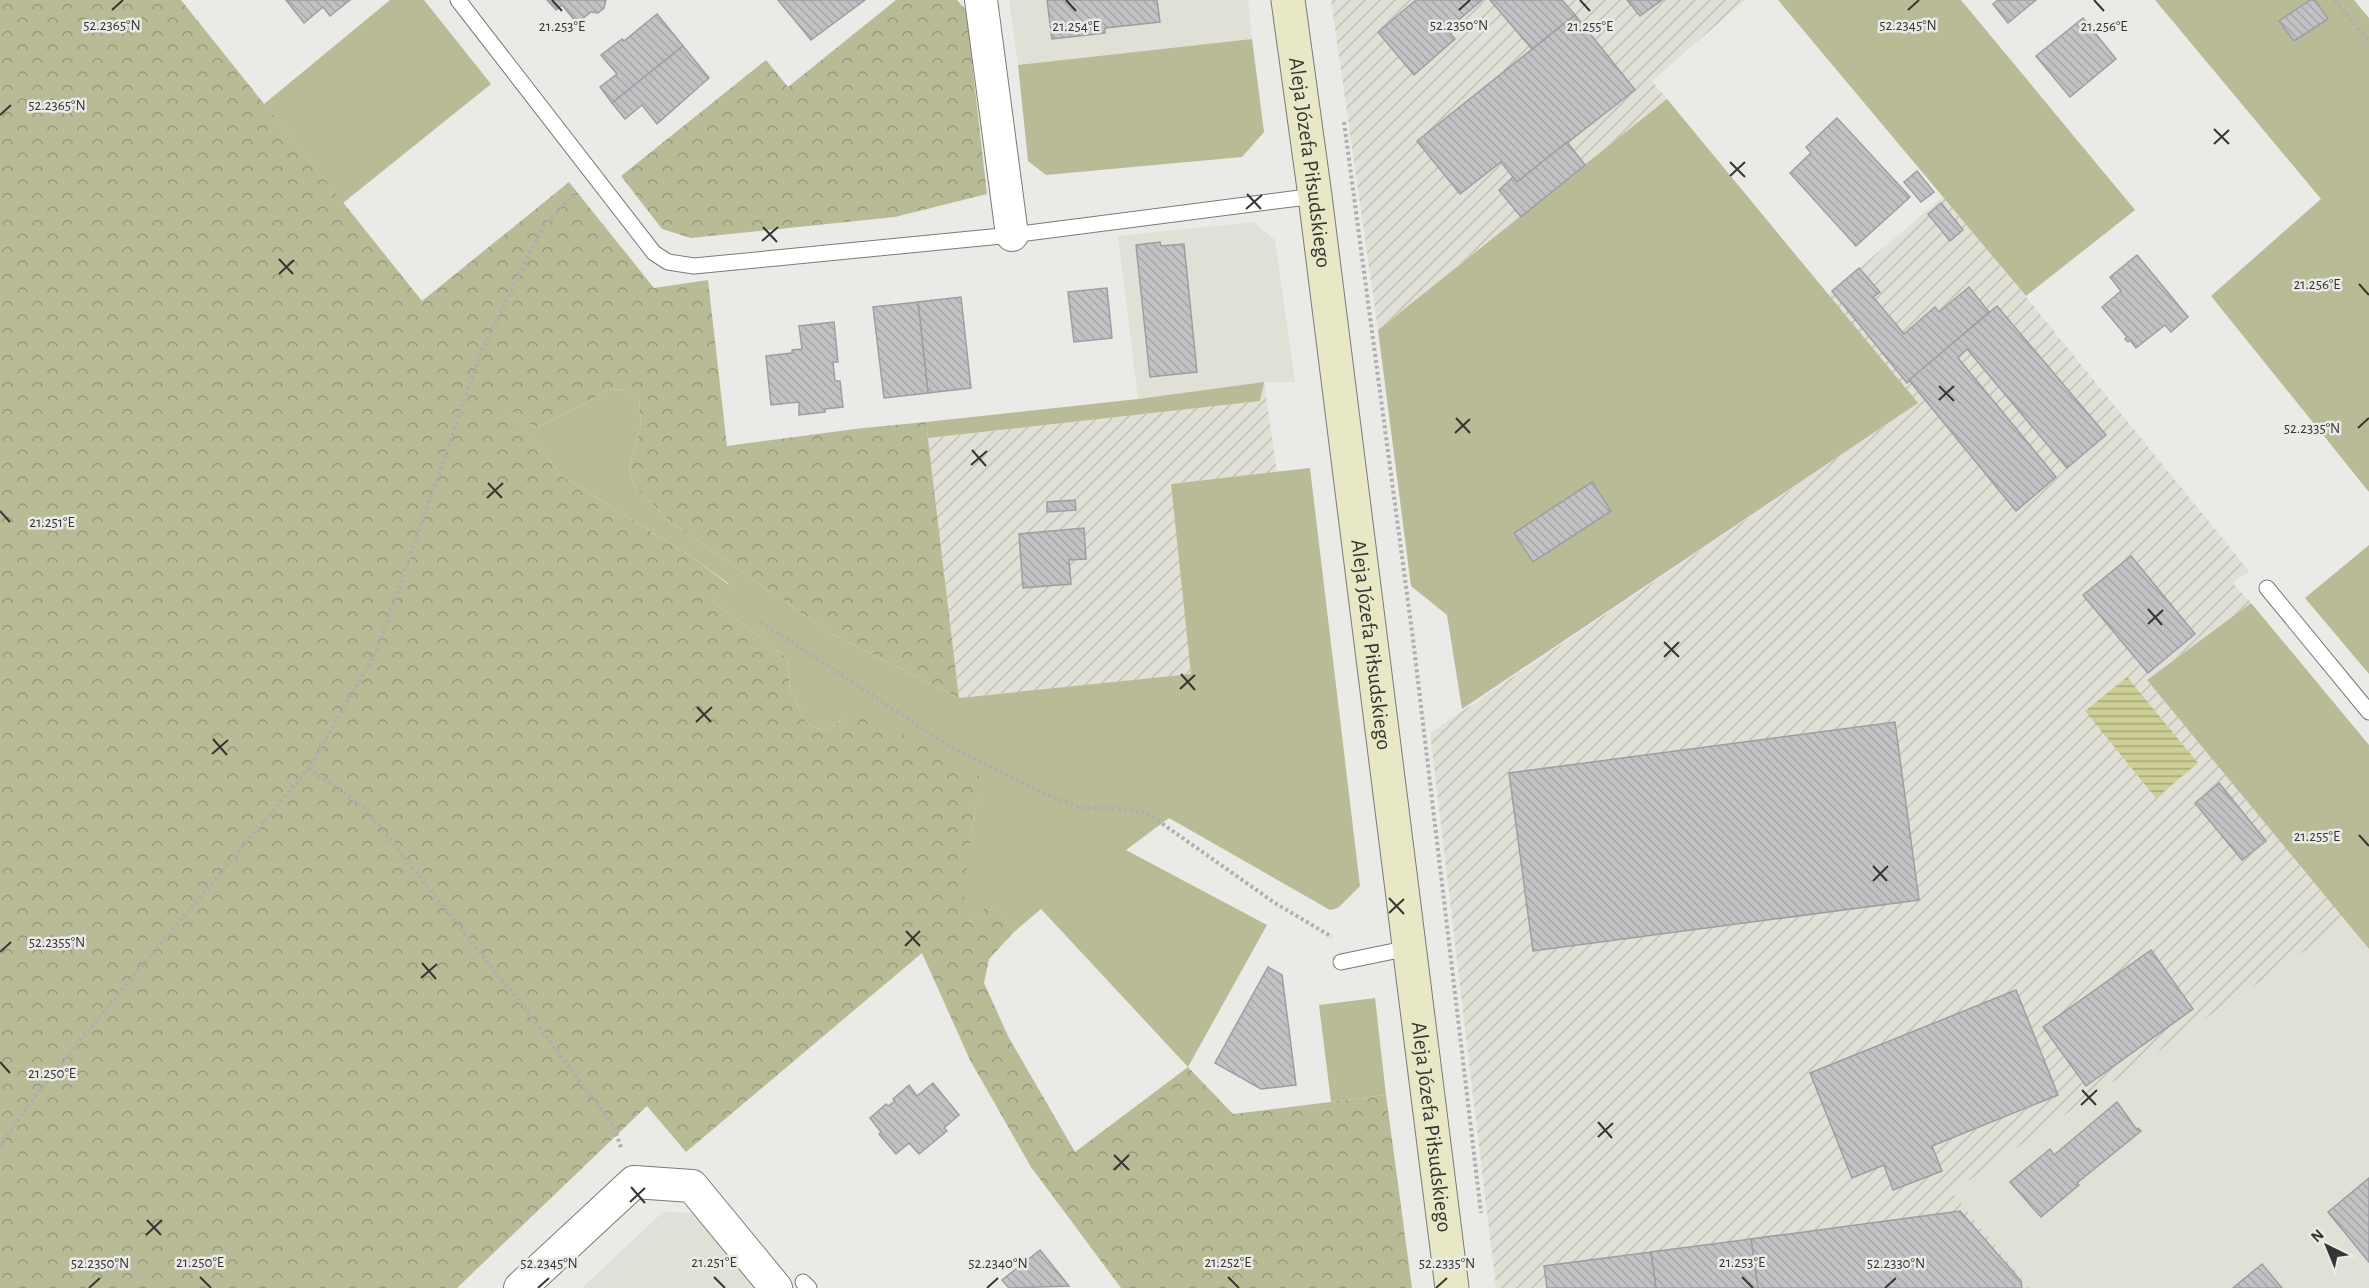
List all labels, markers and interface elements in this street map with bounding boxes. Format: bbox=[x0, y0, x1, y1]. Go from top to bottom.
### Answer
text: 52.2365°N bbox=[83, 18, 141, 33]
text: 52.2350°N bbox=[1430, 18, 1488, 33]
text: 52.2345°N bbox=[1879, 18, 1937, 33]
text: 21.253°E bbox=[539, 19, 585, 34]
text: 21.254°E bbox=[1052, 19, 1100, 34]
text: 21.255°E bbox=[1567, 19, 1613, 34]
text: 21.256°E bbox=[2080, 19, 2128, 34]
street label: Aleja Józefa Piłsudskiego bbox=[1285, 56, 1335, 269]
text: 52.2365°N bbox=[28, 98, 86, 113]
text: 21.256°E bbox=[2293, 277, 2341, 292]
text: 52.2335°N bbox=[2284, 421, 2340, 436]
text: 21.251°E bbox=[29, 515, 75, 530]
street label: Aleja Józefa Piłsudskiego bbox=[1347, 538, 1395, 751]
text: 21.255°E bbox=[2294, 829, 2340, 844]
text: 52.2355°N bbox=[29, 935, 85, 950]
street label: Aleja Józefa Piłsudskiego bbox=[1408, 1020, 1456, 1234]
text: 21.250°E bbox=[28, 1066, 76, 1081]
north arrow bbox=[2297, 1216, 2357, 1276]
text: N bbox=[2308, 1226, 2327, 1245]
text: 21.250°E bbox=[176, 1255, 224, 1270]
text: 21.251°E bbox=[691, 1255, 737, 1270]
text: 21.252°E bbox=[1205, 1255, 1251, 1270]
text: 21.253°E bbox=[1719, 1255, 1765, 1270]
text: 52.2350°N bbox=[71, 1256, 129, 1271]
text: 52.2345°N bbox=[520, 1256, 578, 1271]
text: 52.2340°N bbox=[968, 1256, 1028, 1271]
text: 52.2335°N bbox=[1419, 1256, 1475, 1271]
text: 52.2330°N bbox=[1867, 1256, 1925, 1271]

